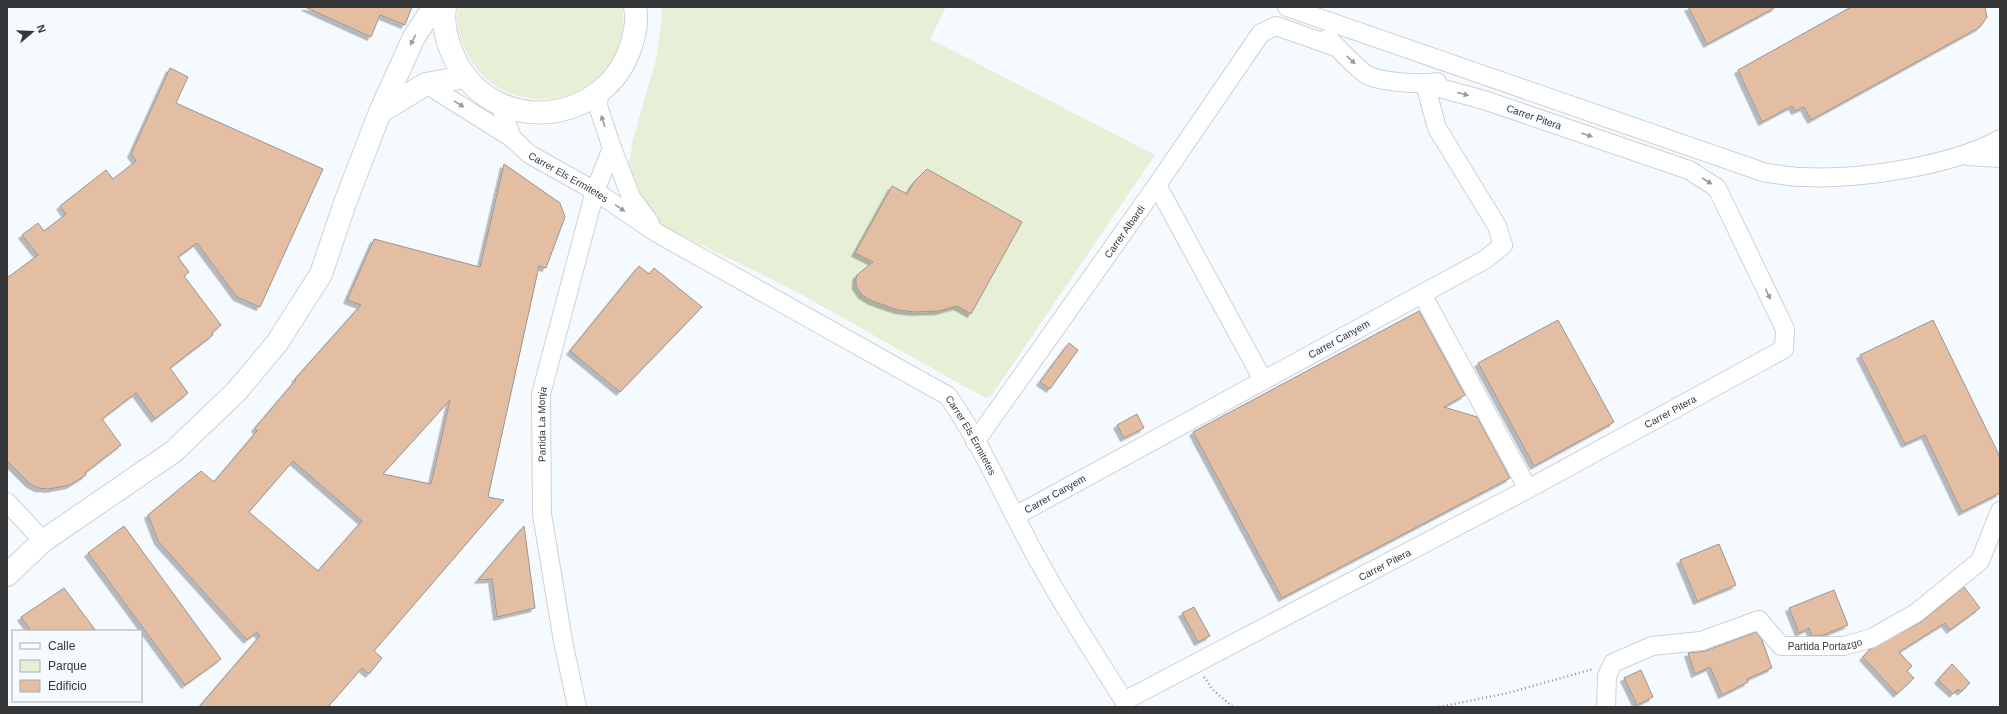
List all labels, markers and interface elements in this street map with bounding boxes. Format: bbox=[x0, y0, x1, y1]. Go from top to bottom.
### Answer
north arrow bbox=[12, 12, 52, 52]
text: N bbox=[34, 23, 48, 35]
one-way arrow bbox=[410, 34, 416, 45]
one-way arrow bbox=[1346, 55, 1356, 65]
one-way arrow bbox=[1457, 91, 1469, 97]
one-way arrow bbox=[453, 101, 465, 108]
street label: Carrer Pitera bbox=[1505, 102, 1563, 132]
one-way arrow bbox=[600, 115, 606, 127]
one-way arrow bbox=[1581, 132, 1593, 138]
street label: Carrer Els Ermitetes bbox=[527, 149, 611, 204]
one-way arrow bbox=[1701, 178, 1713, 185]
street label: Carrer Albardi bbox=[1102, 203, 1146, 260]
one-way arrow bbox=[615, 204, 625, 212]
one-way arrow bbox=[1765, 289, 1771, 300]
street label: Carrer Canyem bbox=[1306, 318, 1372, 360]
street label: Partida La Monja bbox=[535, 385, 548, 462]
street label: Carrer Els Ermitetes bbox=[944, 393, 999, 477]
street label: Carrer Pitera bbox=[1642, 393, 1698, 430]
street label: Carrer Canyem bbox=[1022, 473, 1088, 515]
street label: Carrer Pitera bbox=[1357, 546, 1413, 583]
legend bbox=[12, 630, 142, 702]
street label: Partida Portazgo bbox=[1788, 636, 1864, 652]
text: Calle bbox=[48, 639, 76, 653]
text: Parque bbox=[48, 659, 87, 673]
text: Edificio bbox=[48, 679, 87, 693]

